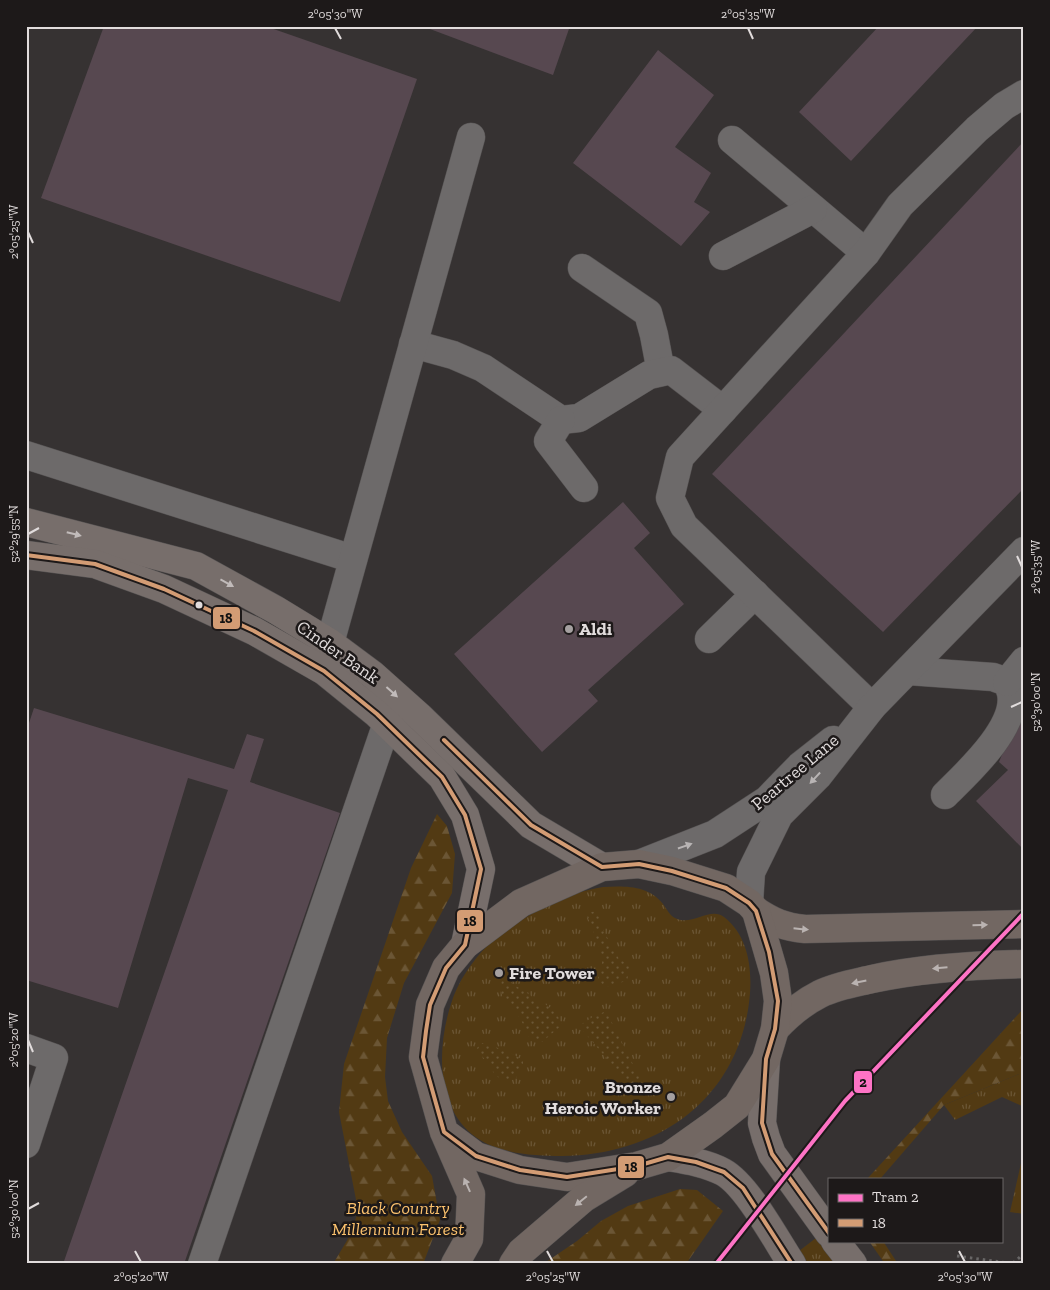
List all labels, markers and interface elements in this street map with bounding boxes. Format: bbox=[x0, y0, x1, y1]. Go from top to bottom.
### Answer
text: 2°05'30"W bbox=[308, 7, 363, 21]
text: 2°05'35"W bbox=[721, 7, 776, 21]
text: 2°05'25"W bbox=[7, 204, 21, 259]
text: 52°29'55"N bbox=[7, 505, 21, 563]
one-way arrow bbox=[66, 530, 81, 538]
text: 2°05'35"W bbox=[1029, 539, 1043, 594]
one-way arrow bbox=[221, 579, 234, 588]
unlabelled marker bbox=[194, 600, 204, 610]
line badge: 18 bbox=[212, 606, 241, 630]
text: 18 bbox=[219, 610, 233, 627]
street label: Cinder Bank bbox=[292, 615, 384, 689]
place label: Aldi bbox=[579, 618, 613, 640]
marker: Aldi bbox=[563, 623, 575, 635]
text: 52°30'00"N bbox=[1029, 672, 1043, 732]
one-way arrow bbox=[385, 686, 397, 698]
street label: Peartree Lane bbox=[747, 729, 843, 815]
one-way arrow bbox=[809, 772, 821, 784]
one-way arrow bbox=[678, 842, 693, 850]
line badge: 18 bbox=[456, 909, 484, 933]
text: 18 bbox=[463, 913, 477, 930]
one-way arrow bbox=[972, 921, 988, 929]
one-way arrow bbox=[793, 925, 809, 933]
place label: Fire Tower bbox=[509, 962, 595, 984]
one-way arrow bbox=[932, 964, 948, 972]
marker: Fire Tower bbox=[493, 967, 505, 979]
one-way arrow bbox=[851, 978, 866, 986]
text: 2°05'20"W bbox=[7, 1012, 21, 1068]
line badge: 2 bbox=[853, 1070, 873, 1094]
text: 2 bbox=[859, 1074, 867, 1091]
place label: Bronze Heroic Worker bbox=[545, 1076, 661, 1119]
marker: Bronze Heroic Worker bbox=[665, 1091, 677, 1103]
line badge: 18 bbox=[617, 1155, 645, 1179]
text: 18 bbox=[624, 1159, 638, 1176]
one-way arrow bbox=[462, 1178, 470, 1192]
legend bbox=[828, 1178, 1002, 1242]
text: 52°30'00"N bbox=[7, 1179, 21, 1239]
text: Tram 2 bbox=[872, 1188, 919, 1206]
one-way arrow bbox=[575, 1195, 588, 1206]
park label: Black Country Millennium Forest bbox=[332, 1197, 464, 1240]
text: 18 bbox=[872, 1214, 886, 1232]
text: 2°05'20"W bbox=[113, 1270, 169, 1284]
text: 2°05'25"W bbox=[526, 1270, 581, 1284]
text: 2°05'30"W bbox=[938, 1270, 993, 1284]

